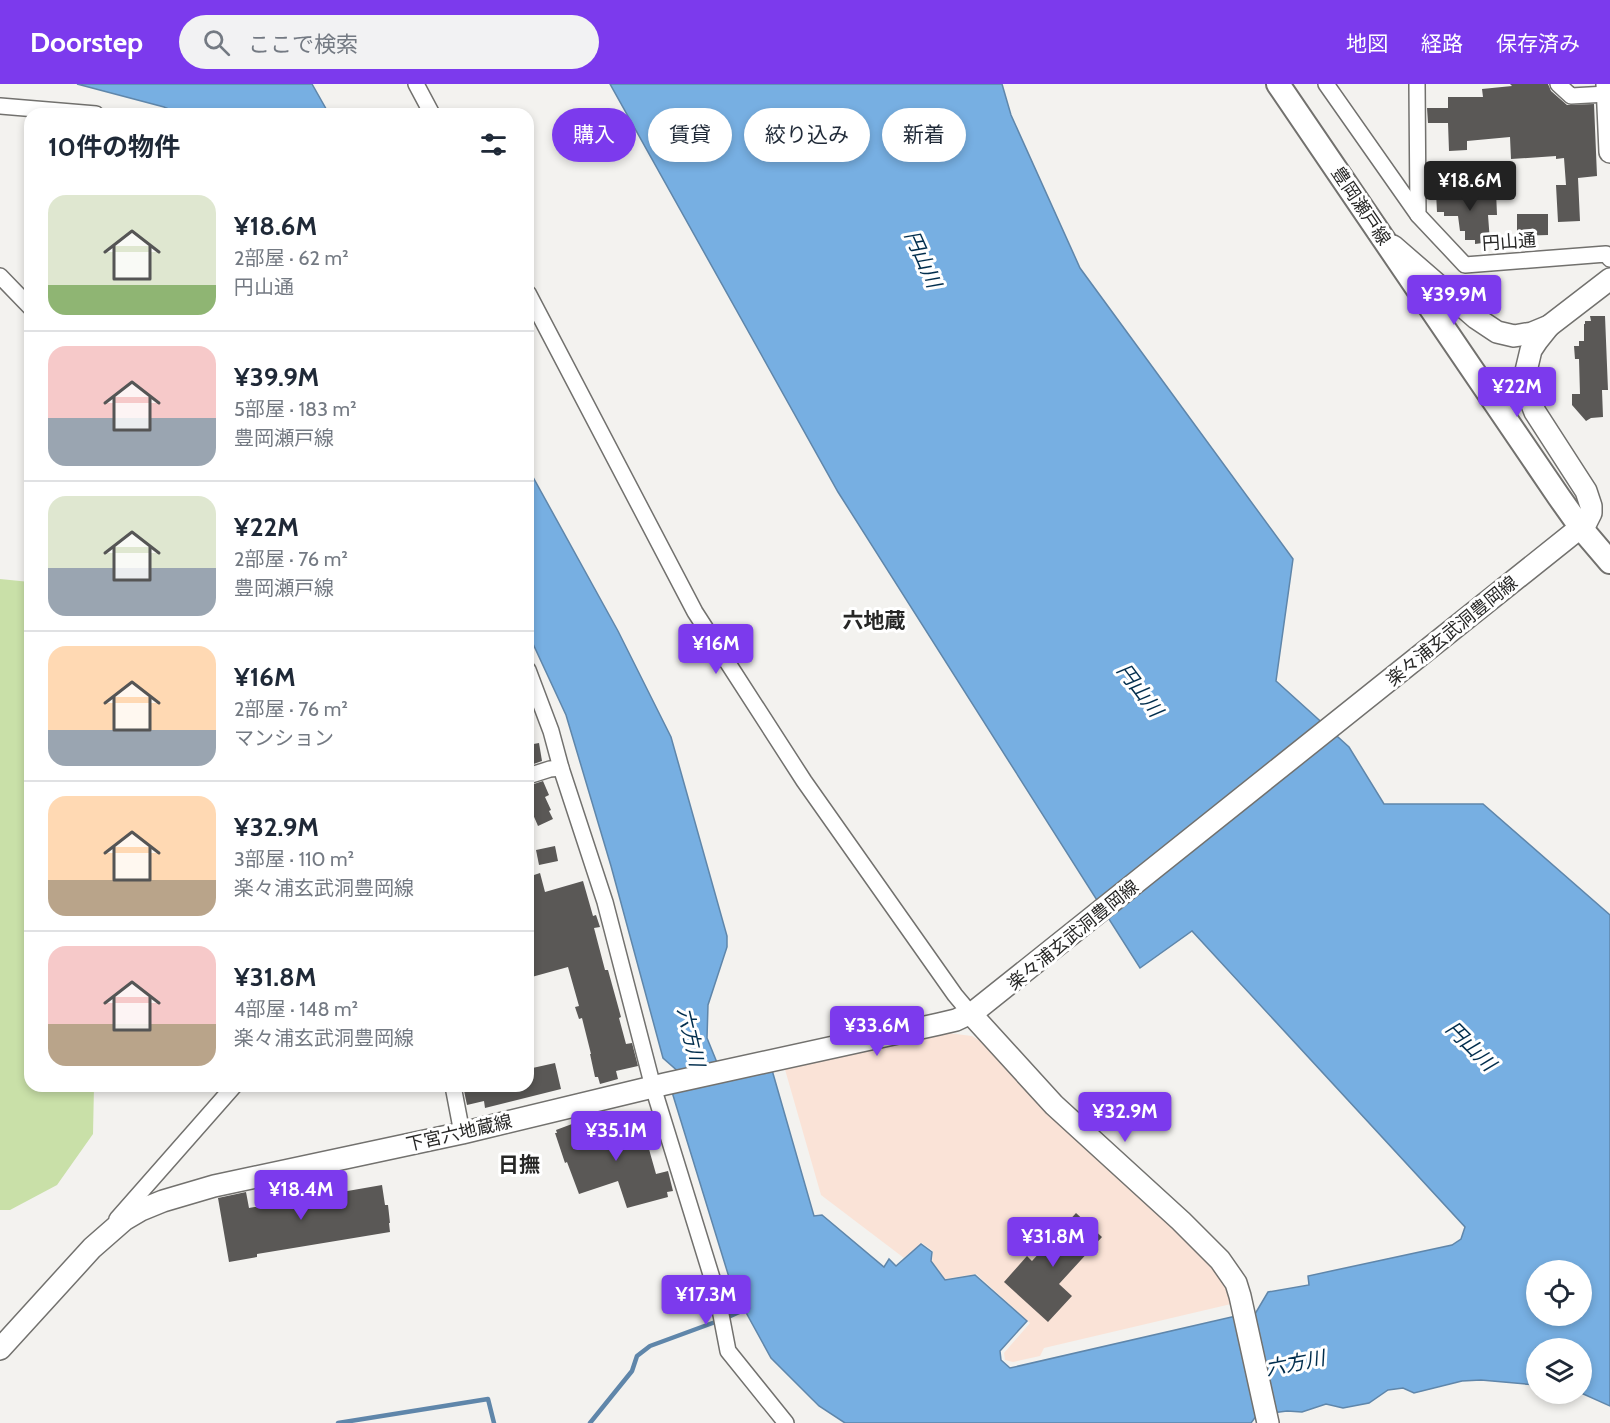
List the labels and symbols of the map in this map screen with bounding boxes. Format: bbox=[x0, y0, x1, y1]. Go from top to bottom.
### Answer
pin: ¥18.6M bbox=[1421, 161, 1519, 212]
street label: 豊岡瀬戸線 bbox=[1327, 163, 1395, 249]
water label: 円山川 bbox=[900, 227, 947, 293]
street label: 円山通 bbox=[1481, 229, 1537, 255]
pin: ¥39.9M bbox=[1405, 275, 1503, 326]
pin: ¥22M bbox=[1481, 367, 1553, 418]
street label: 楽々浦玄武洞豊岡線 bbox=[1382, 571, 1522, 691]
district label: 六地蔵 bbox=[843, 608, 906, 633]
pin: ¥16M bbox=[680, 624, 752, 675]
water label: 円山川 bbox=[1112, 659, 1169, 723]
street label: 楽々浦玄武洞豊岡線 bbox=[1003, 875, 1143, 995]
water label: 六方川 bbox=[673, 1005, 710, 1071]
pin: ¥33.6M bbox=[828, 1006, 926, 1057]
water label: 円山川 bbox=[1441, 1016, 1502, 1077]
pin: ¥32.9M bbox=[1076, 1092, 1174, 1143]
street label: 下宮六地蔵線 bbox=[404, 1110, 514, 1156]
pin: ¥35.1M bbox=[567, 1111, 665, 1162]
district label: 日撫 bbox=[498, 1152, 540, 1177]
pin: ¥18.4M bbox=[252, 1170, 350, 1221]
pin: ¥31.8M bbox=[1004, 1217, 1102, 1268]
pin: ¥17.3M bbox=[657, 1275, 755, 1326]
water label: 六方川 bbox=[1263, 1345, 1329, 1381]

